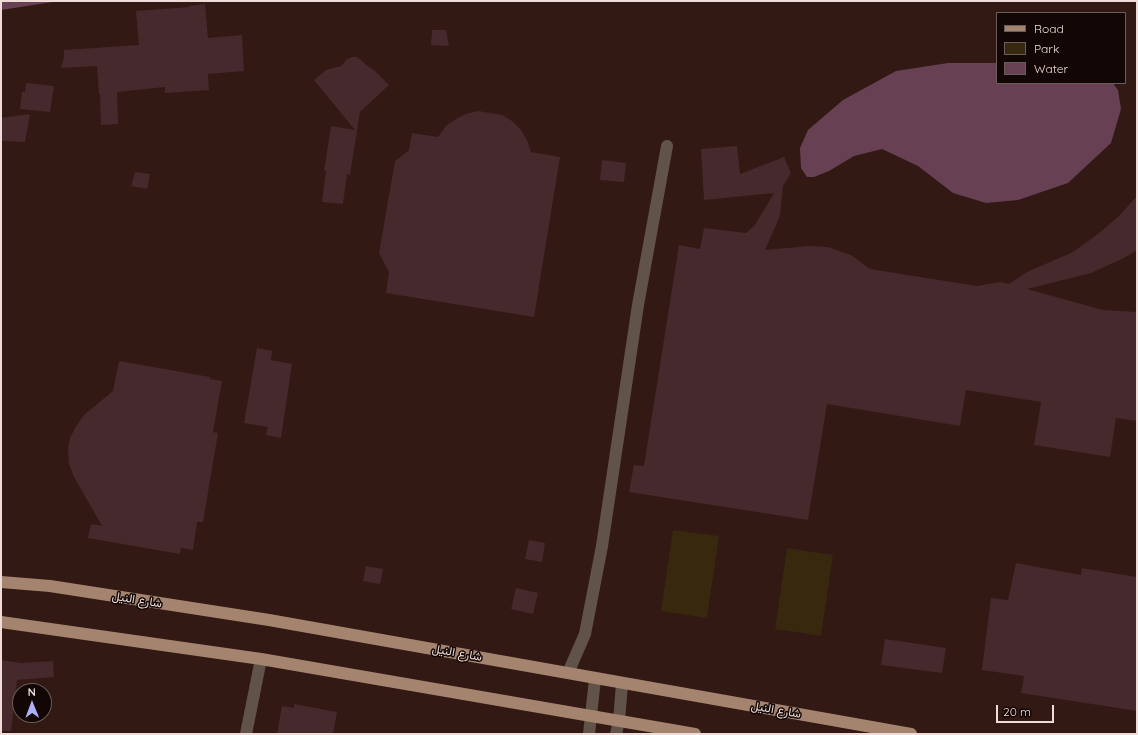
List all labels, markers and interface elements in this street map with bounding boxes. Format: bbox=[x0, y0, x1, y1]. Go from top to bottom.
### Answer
legend bbox=[996, 12, 1126, 84]
text: Road bbox=[1034, 21, 1064, 36]
text: Park bbox=[1034, 41, 1059, 56]
text: Water bbox=[1034, 61, 1068, 76]
street label: شارع النيل bbox=[111, 589, 163, 611]
street label: شارع النيل bbox=[431, 642, 483, 664]
north arrow bbox=[12, 683, 52, 723]
text: N bbox=[28, 685, 36, 699]
scale bar bbox=[998, 697, 1056, 723]
street label: شارع النيل bbox=[750, 699, 802, 721]
text: 20 m bbox=[1003, 704, 1031, 719]

